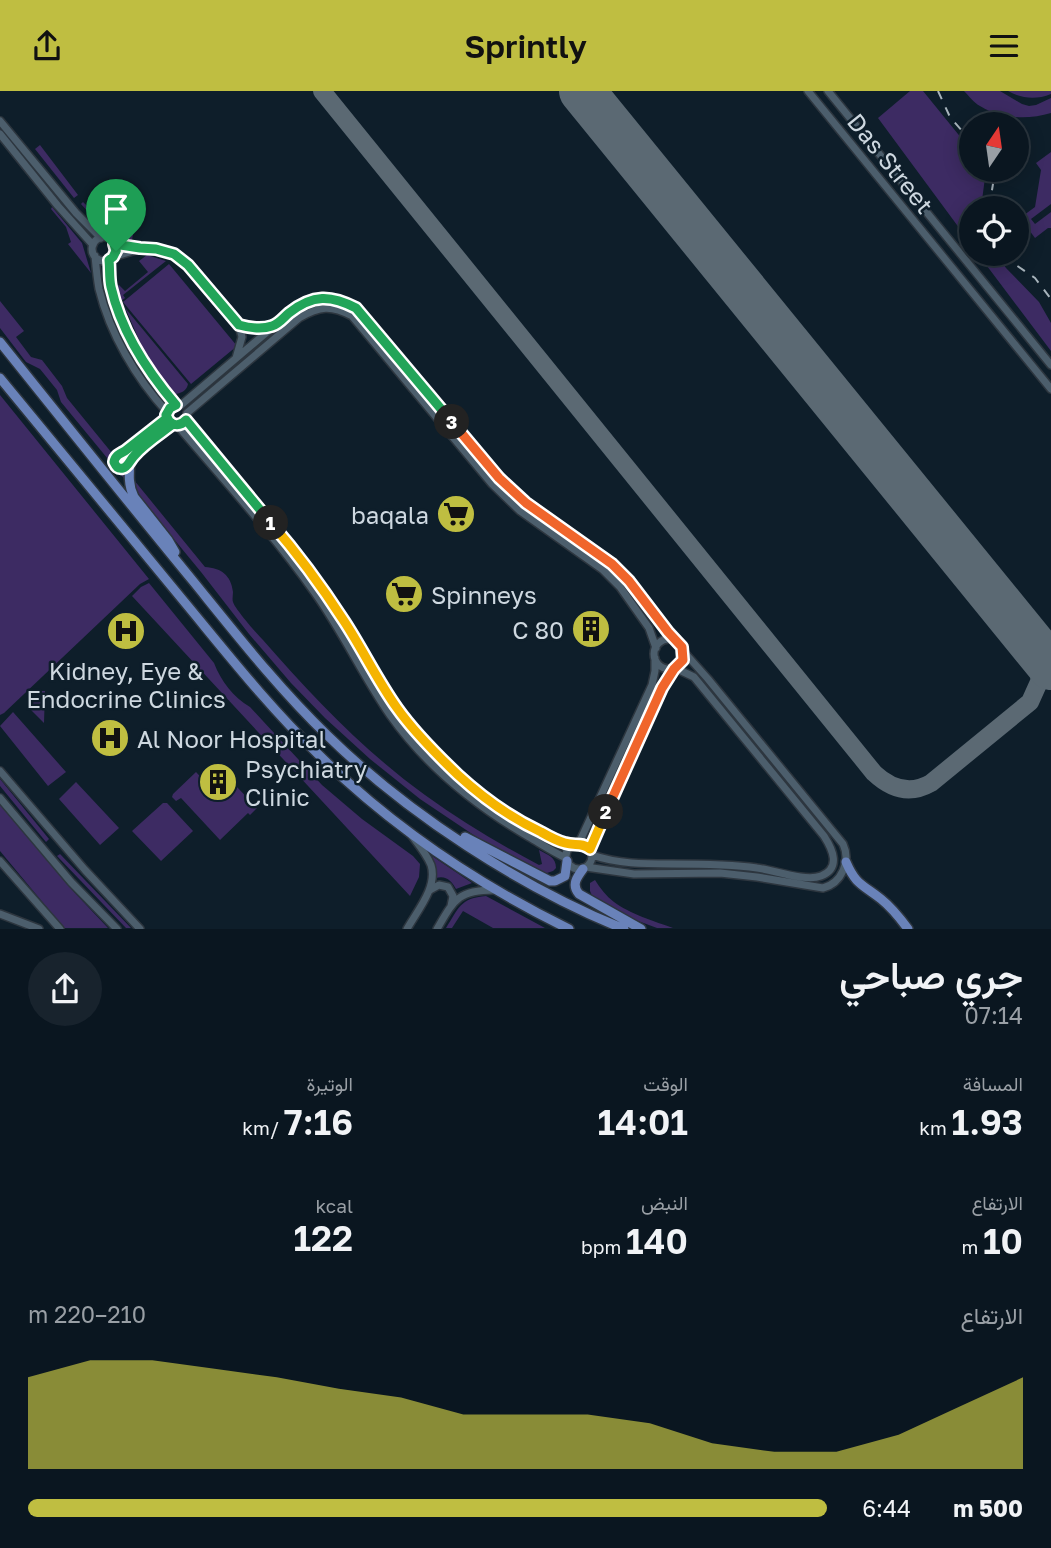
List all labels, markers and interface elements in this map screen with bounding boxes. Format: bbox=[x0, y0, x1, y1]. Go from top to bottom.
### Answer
icon: share bbox=[28, 27, 66, 65]
text: Sprintly bbox=[464, 27, 587, 65]
icon: menu bbox=[985, 27, 1023, 65]
street label: Das Street bbox=[842, 107, 940, 219]
north arrow bbox=[959, 112, 1029, 182]
map controls bbox=[959, 112, 1029, 266]
pin bbox=[86, 179, 146, 251]
icon: arrive bbox=[97, 190, 135, 228]
button: locate bbox=[959, 196, 1029, 266]
pin: 3 bbox=[434, 405, 470, 439]
text: 3 bbox=[446, 410, 457, 433]
supermarket icon: baqala bbox=[435, 493, 477, 535]
place label: baqala bbox=[351, 500, 429, 529]
pin: 1 bbox=[254, 505, 288, 541]
text: 1 bbox=[266, 511, 275, 534]
supermarket icon: Spinneys bbox=[383, 573, 425, 615]
place label: Spinneys bbox=[431, 580, 537, 609]
building icon: C 80 bbox=[570, 608, 612, 650]
hospital icon: Kidney, Eye & Endocrine Clinics bbox=[105, 610, 147, 652]
place label: C 80 bbox=[512, 615, 564, 644]
place label: Kidney, Eye & Endocrine Clinics bbox=[26, 656, 226, 713]
hospital icon: Al Noor Hospital bbox=[89, 717, 131, 759]
place label: Al Noor Hospital bbox=[137, 724, 326, 753]
place label: Psychiatry Clinic bbox=[245, 754, 367, 811]
building icon: Psychiatry Clinic bbox=[197, 761, 239, 803]
pin: 2 bbox=[588, 795, 624, 829]
text: 2 bbox=[600, 800, 611, 823]
button: share bbox=[28, 952, 102, 1026]
text: جري صباحي bbox=[839, 952, 1023, 997]
text: 07:14 bbox=[964, 1001, 1023, 1029]
text: الوتيرة bbox=[307, 1072, 353, 1095]
text: الوقت bbox=[643, 1072, 688, 1095]
text: المسافة bbox=[963, 1072, 1023, 1095]
text: 7:16 bbox=[284, 1101, 353, 1143]
text: 14:01 bbox=[598, 1101, 688, 1143]
text: 1.93 bbox=[952, 1101, 1023, 1143]
text: /km bbox=[242, 1116, 284, 1139]
text: km bbox=[919, 1116, 952, 1139]
text: النبض bbox=[641, 1191, 688, 1214]
text: الارتفاع bbox=[971, 1191, 1023, 1214]
text: kcal bbox=[315, 1194, 353, 1217]
text: 122 bbox=[293, 1217, 353, 1259]
text: 140 bbox=[626, 1220, 688, 1262]
text: 10 bbox=[983, 1220, 1023, 1262]
text: bpm bbox=[581, 1235, 626, 1258]
text: m bbox=[961, 1235, 983, 1258]
text: 210–220 m bbox=[28, 1300, 146, 1328]
text: الارتفاع bbox=[961, 1301, 1023, 1329]
text: 6:44 bbox=[862, 1494, 911, 1522]
text: 500 m bbox=[953, 1494, 1023, 1522]

